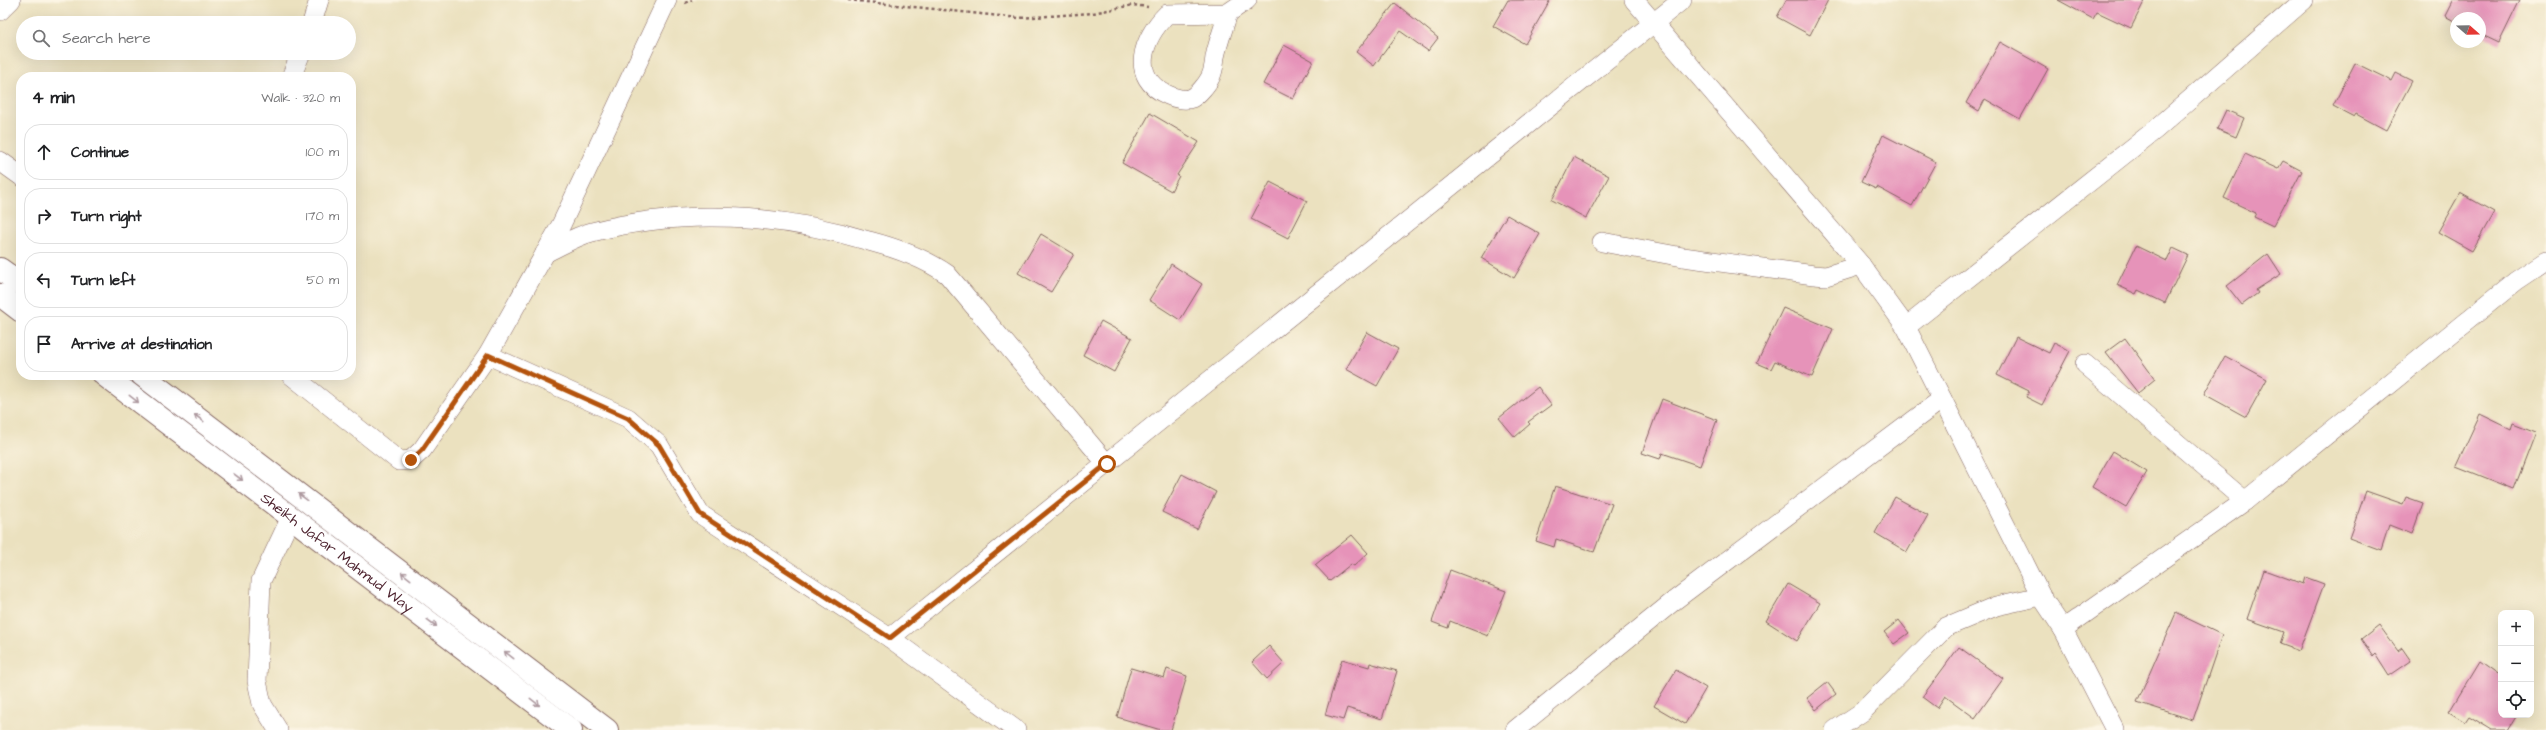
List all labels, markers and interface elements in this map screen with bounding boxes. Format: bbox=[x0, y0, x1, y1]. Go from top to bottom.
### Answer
north arrow bbox=[2450, 12, 2486, 48]
search box bbox=[16, 16, 356, 60]
icon: search bbox=[30, 27, 52, 49]
text: Search here bbox=[62, 28, 151, 49]
text: 4 min bbox=[32, 86, 75, 110]
text: Walk · 320 m bbox=[261, 89, 340, 107]
icon: ahead bbox=[33, 141, 55, 163]
text: Continue bbox=[71, 142, 129, 163]
text: 100 m bbox=[306, 143, 339, 161]
icon: right bbox=[33, 205, 55, 227]
text: Turn right bbox=[71, 206, 142, 227]
text: 170 m bbox=[306, 207, 339, 225]
icon: left bbox=[33, 269, 55, 291]
text: Turn left bbox=[71, 270, 135, 291]
text: 50 m bbox=[306, 271, 339, 289]
icon: arrive bbox=[33, 333, 55, 355]
text: Arrive at destination bbox=[71, 334, 212, 355]
one-way arrow bbox=[129, 395, 140, 403]
one-way arrow bbox=[194, 414, 205, 423]
route end bbox=[402, 451, 420, 469]
route start bbox=[1098, 455, 1116, 473]
one-way arrow bbox=[233, 473, 244, 481]
street label: Sheikh Jafar Mahmud Way bbox=[256, 488, 418, 618]
one-way arrow bbox=[298, 493, 309, 501]
one-way arrow bbox=[401, 571, 412, 580]
map controls bbox=[2498, 610, 2534, 718]
button: + bbox=[2498, 610, 2534, 646]
one-way arrow bbox=[426, 618, 437, 627]
button: − bbox=[2498, 646, 2534, 682]
one-way arrow bbox=[504, 651, 515, 659]
button: locate bbox=[2498, 682, 2534, 718]
one-way arrow bbox=[529, 698, 540, 706]

